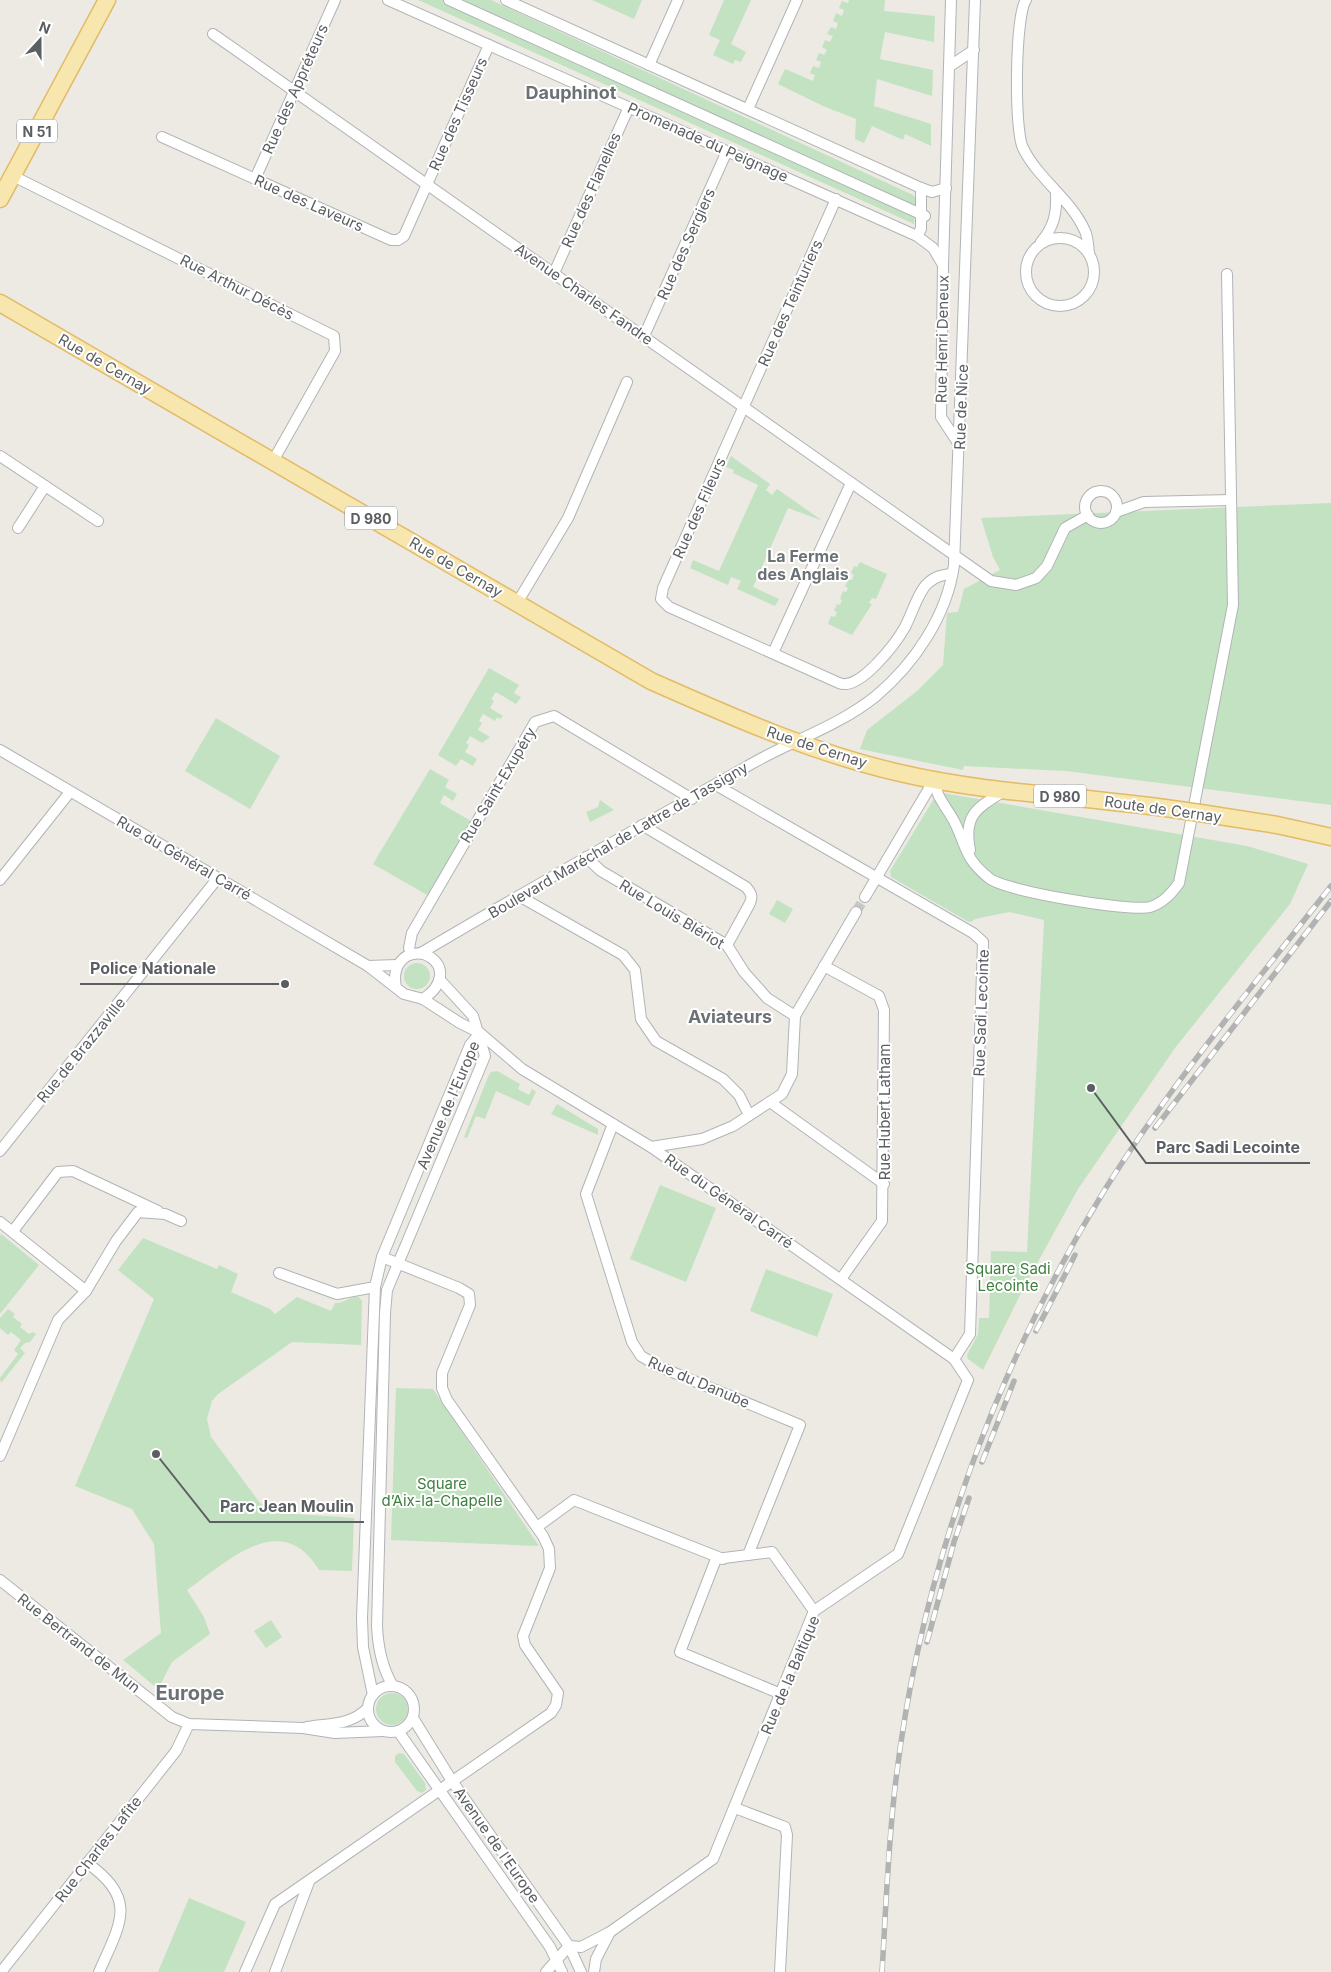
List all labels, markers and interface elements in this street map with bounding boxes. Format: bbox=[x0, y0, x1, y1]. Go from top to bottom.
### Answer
north arrow bbox=[15, 15, 65, 65]
text: N bbox=[37, 18, 53, 37]
street label: Rue des Appréteurs bbox=[258, 21, 332, 157]
street label: Rue des Tisseurs bbox=[425, 54, 491, 174]
district label: Dauphinot bbox=[526, 82, 617, 103]
street label: Promenade du Peignage bbox=[625, 98, 791, 186]
road number: N 51 bbox=[17, 120, 57, 142]
street label: Rue des Flanelles bbox=[557, 129, 625, 251]
street label: Rue des Laveurs bbox=[251, 170, 367, 236]
street label: Rue des Sergiers bbox=[653, 185, 719, 303]
street label: Rue des Teinturiers bbox=[753, 237, 827, 369]
street label: Avenue Charles Fandre bbox=[511, 239, 657, 349]
street label: Rue Arthur Décès bbox=[177, 250, 297, 324]
street label: Rue Henri Deneux bbox=[931, 275, 953, 403]
street label: Rue de Cernay bbox=[55, 330, 156, 399]
street label: Rue de Nice bbox=[950, 364, 972, 450]
street label: Rue des Fileurs bbox=[668, 454, 730, 562]
road number: D 980 bbox=[345, 506, 397, 530]
street label: Rue de Cernay bbox=[406, 533, 507, 602]
district label: La Ferme des Anglais bbox=[757, 546, 849, 584]
street label: Rue de Cernay bbox=[764, 722, 870, 772]
street label: Rue Saint-Exupéry bbox=[456, 723, 540, 846]
street label: Boulevard Maréchal de Lattre de Tassigny bbox=[485, 757, 752, 922]
road number: D 980 bbox=[1034, 784, 1086, 808]
street label: Route de Cernay bbox=[1103, 791, 1223, 827]
street label: Rue du Général Carré bbox=[113, 812, 255, 904]
street label: Rue Louis Blériot bbox=[616, 875, 728, 953]
street label: Rue Sadi Lecointe bbox=[969, 949, 993, 1077]
callout: Police Nationale bbox=[80, 953, 226, 984]
text: Police Nationale bbox=[90, 958, 216, 978]
street label: Rue de Brazzaville bbox=[33, 993, 129, 1107]
district label: Aviateurs bbox=[688, 1006, 772, 1027]
street label: Avenue de l'Europe bbox=[412, 1038, 484, 1172]
street label: Rue Hubert Latham bbox=[875, 1044, 894, 1180]
callout: Parc Sadi Lecointe bbox=[1146, 1132, 1310, 1163]
text: Parc Sadi Lecointe bbox=[1156, 1137, 1300, 1157]
street label: Rue du Général Carré bbox=[661, 1149, 797, 1253]
park label: Square Sadi Lecointe bbox=[965, 1259, 1051, 1295]
street label: Rue du Danube bbox=[645, 1352, 753, 1412]
park label: Square d’Aix-la-Chapelle bbox=[381, 1474, 503, 1510]
callout: Parc Jean Moulin bbox=[210, 1491, 364, 1522]
text: Parc Jean Moulin bbox=[220, 1496, 354, 1516]
street label: Rue Bertrand de Mun bbox=[14, 1589, 144, 1697]
street label: Rue de la Baltique bbox=[756, 1613, 824, 1737]
district label: Europe bbox=[155, 1681, 225, 1705]
street label: Avenue de l'Europe bbox=[450, 1783, 544, 1907]
street label: Rue Charles Lafite bbox=[51, 1792, 145, 1906]

